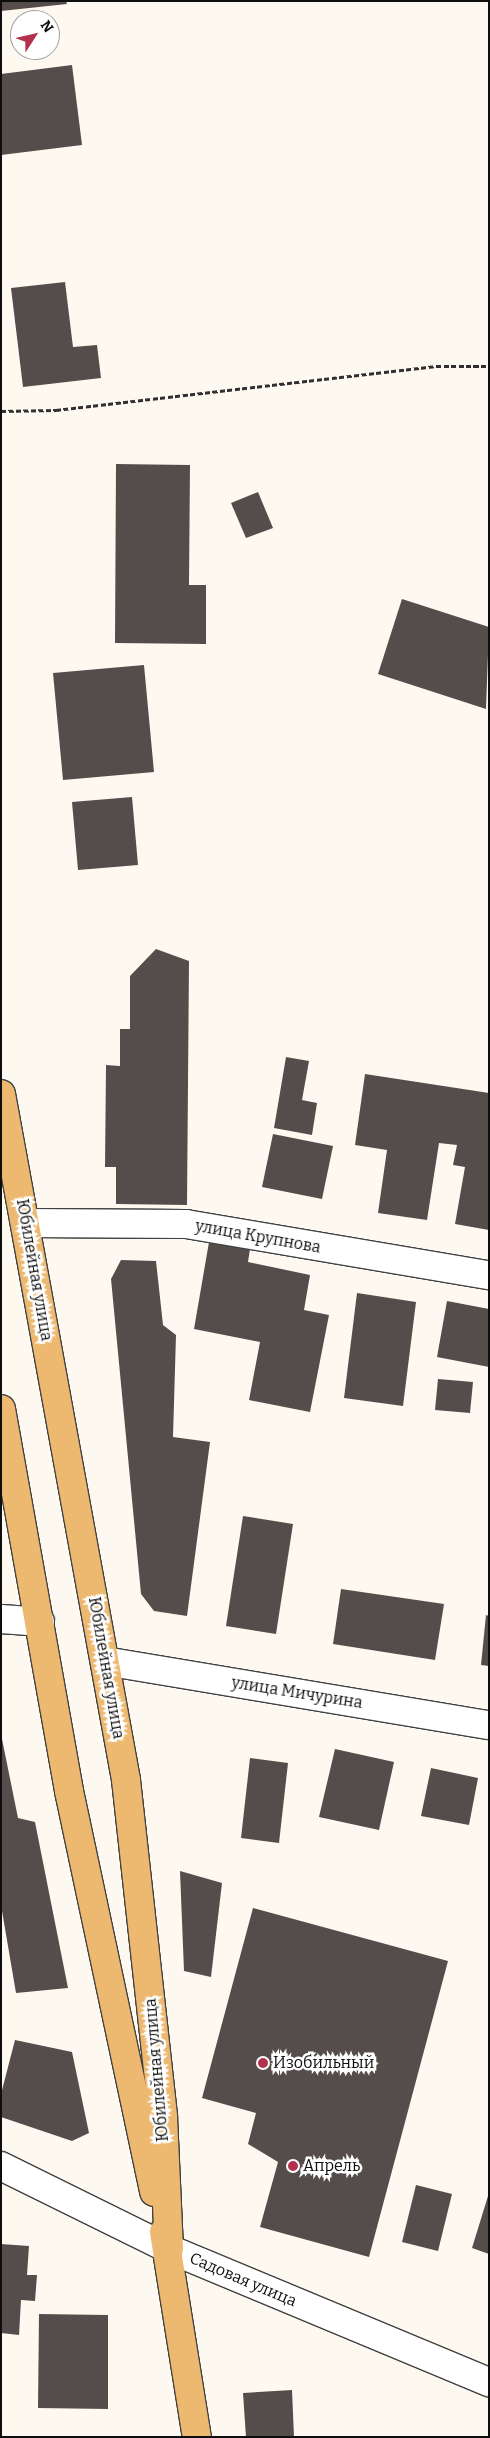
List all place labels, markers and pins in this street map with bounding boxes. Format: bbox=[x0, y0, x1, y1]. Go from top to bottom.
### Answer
place label: Изобильный bbox=[273, 2053, 374, 2073]
marker: Изобильный bbox=[257, 2057, 269, 2069]
place label: Апрель bbox=[303, 2156, 360, 2176]
marker: Апрель bbox=[287, 2160, 299, 2172]

